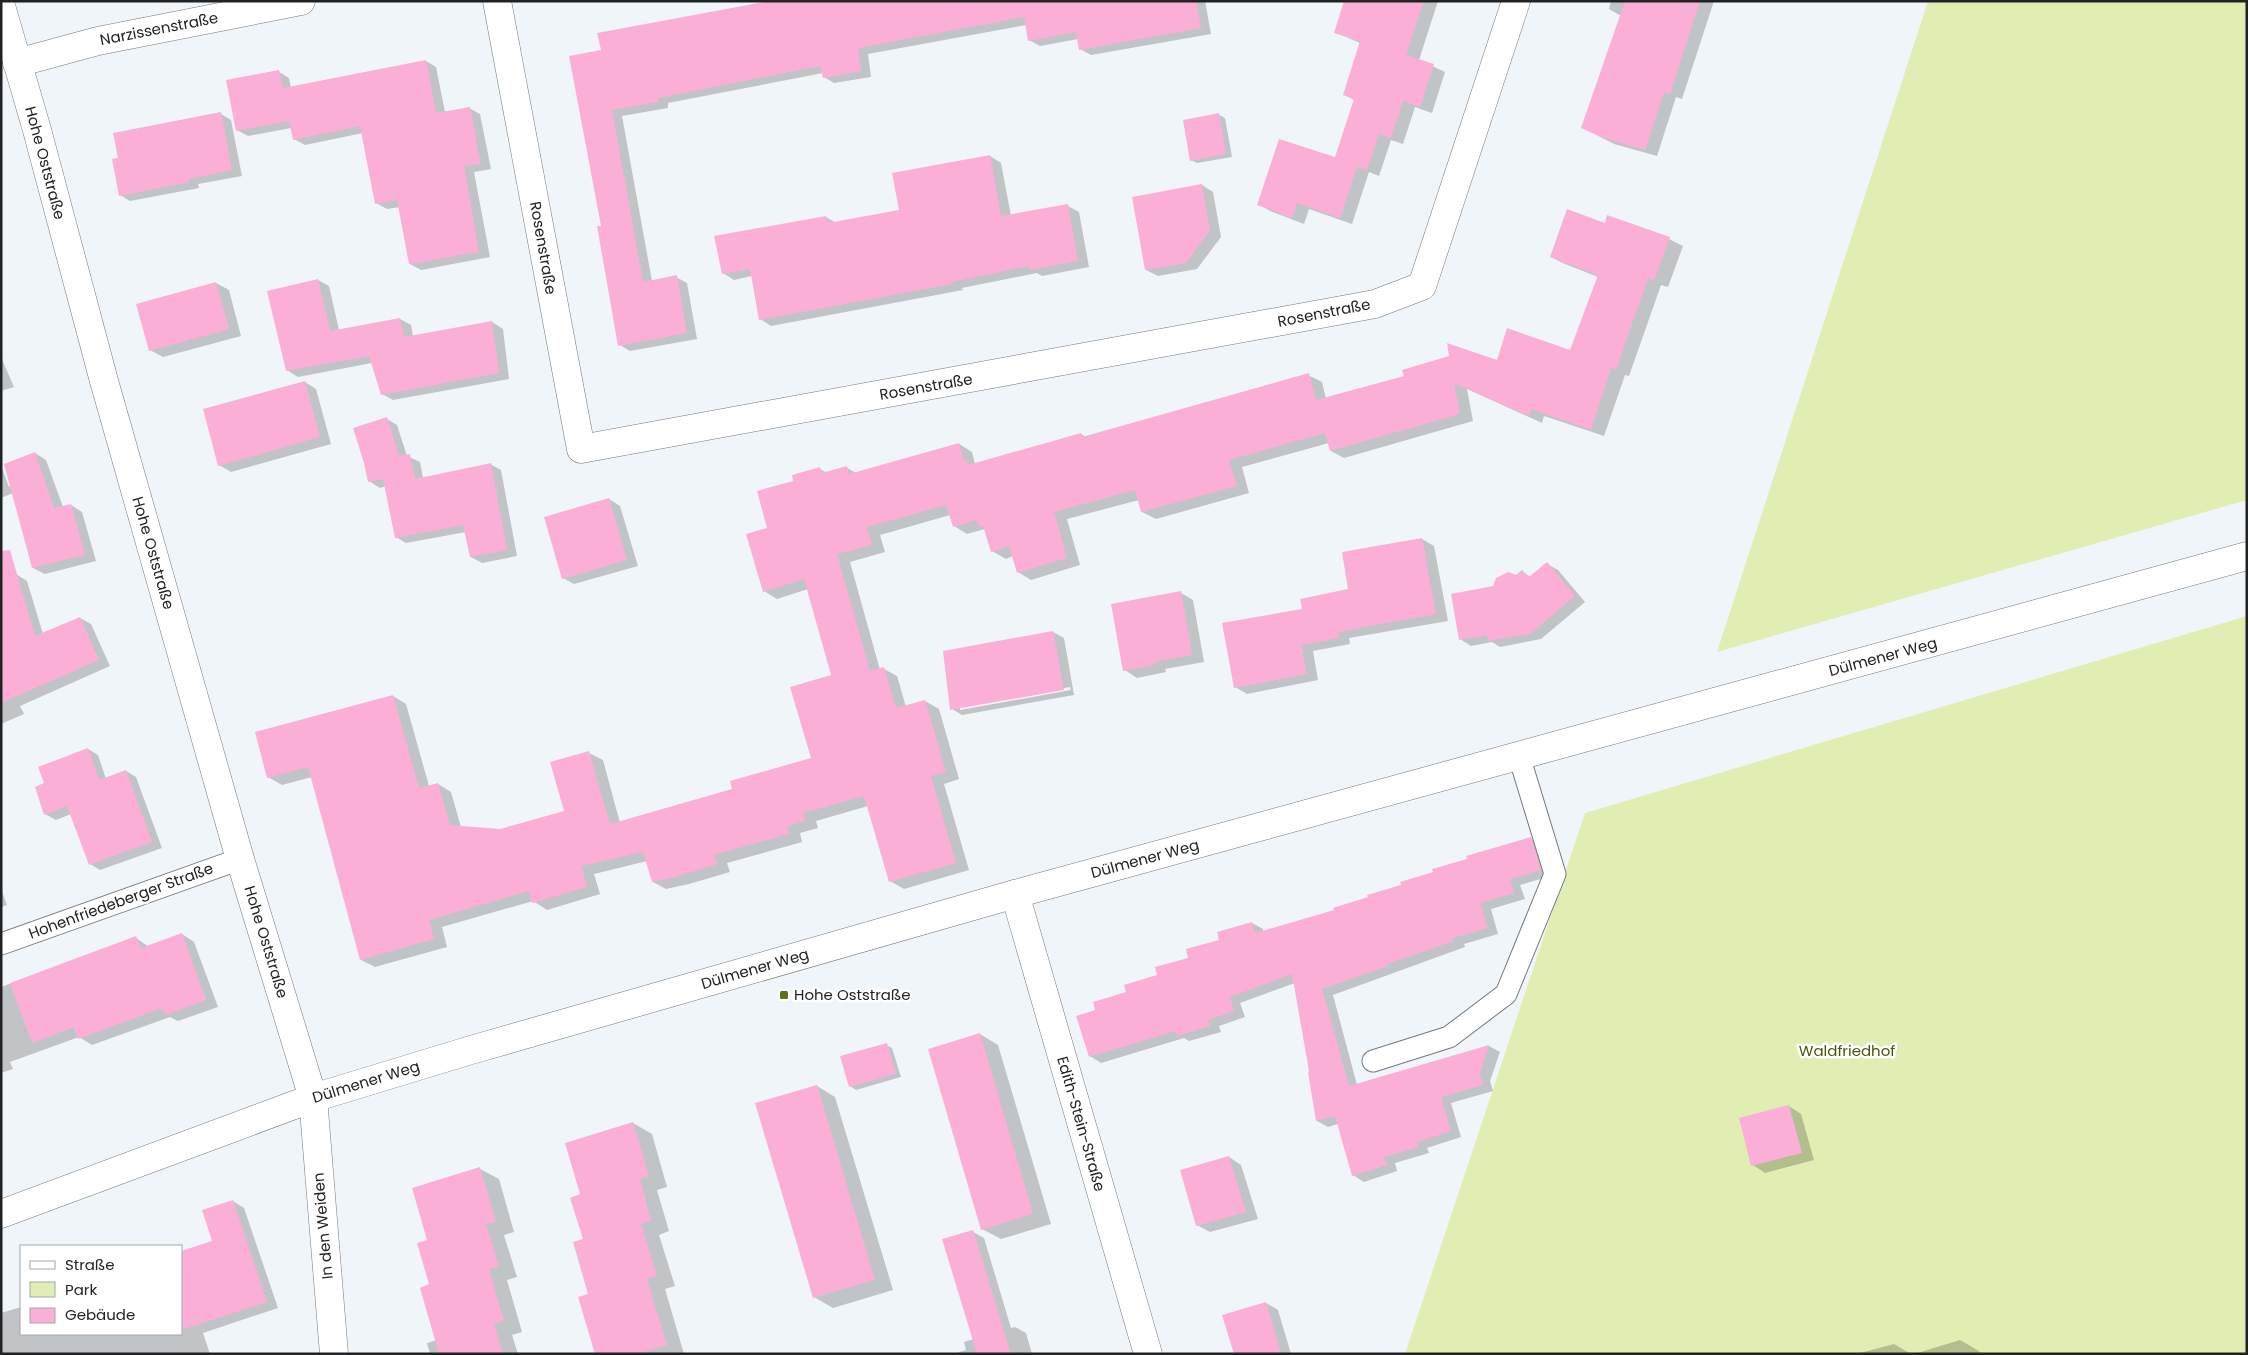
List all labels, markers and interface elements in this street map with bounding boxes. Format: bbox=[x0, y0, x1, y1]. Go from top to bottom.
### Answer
street label: Narzissenstraße bbox=[98, 7, 220, 50]
street label: Hohe Oststraße bbox=[20, 104, 71, 222]
street label: Rosenstraße bbox=[525, 200, 562, 296]
street label: Rosenstraße bbox=[1276, 293, 1372, 332]
street label: Rosenstraße bbox=[878, 368, 974, 405]
street label: Hohe Oststraße bbox=[127, 494, 180, 612]
street label: Dülmener Weg bbox=[1826, 632, 1939, 681]
street label: Dülmener Weg bbox=[1088, 834, 1201, 883]
street label: Hohenfriedeberger Straße bbox=[26, 857, 216, 944]
street label: Hohe Oststraße bbox=[239, 883, 294, 1001]
street label: Dülmener Weg bbox=[699, 943, 811, 994]
place label: Hohe Oststraße bbox=[794, 984, 911, 1005]
marker: Hohe Oststraße bbox=[778, 989, 790, 1001]
park label: Waldfriedhof bbox=[1799, 1040, 1895, 1061]
street label: Edith-Stein-Straße bbox=[1052, 1054, 1111, 1194]
street label: Dülmener Weg bbox=[310, 1055, 422, 1108]
street label: In den Weiden bbox=[307, 1172, 338, 1280]
legend bbox=[20, 1245, 182, 1335]
text: Straße bbox=[65, 1254, 115, 1275]
text: Park bbox=[65, 1279, 97, 1300]
text: Gebäude bbox=[65, 1304, 135, 1325]

